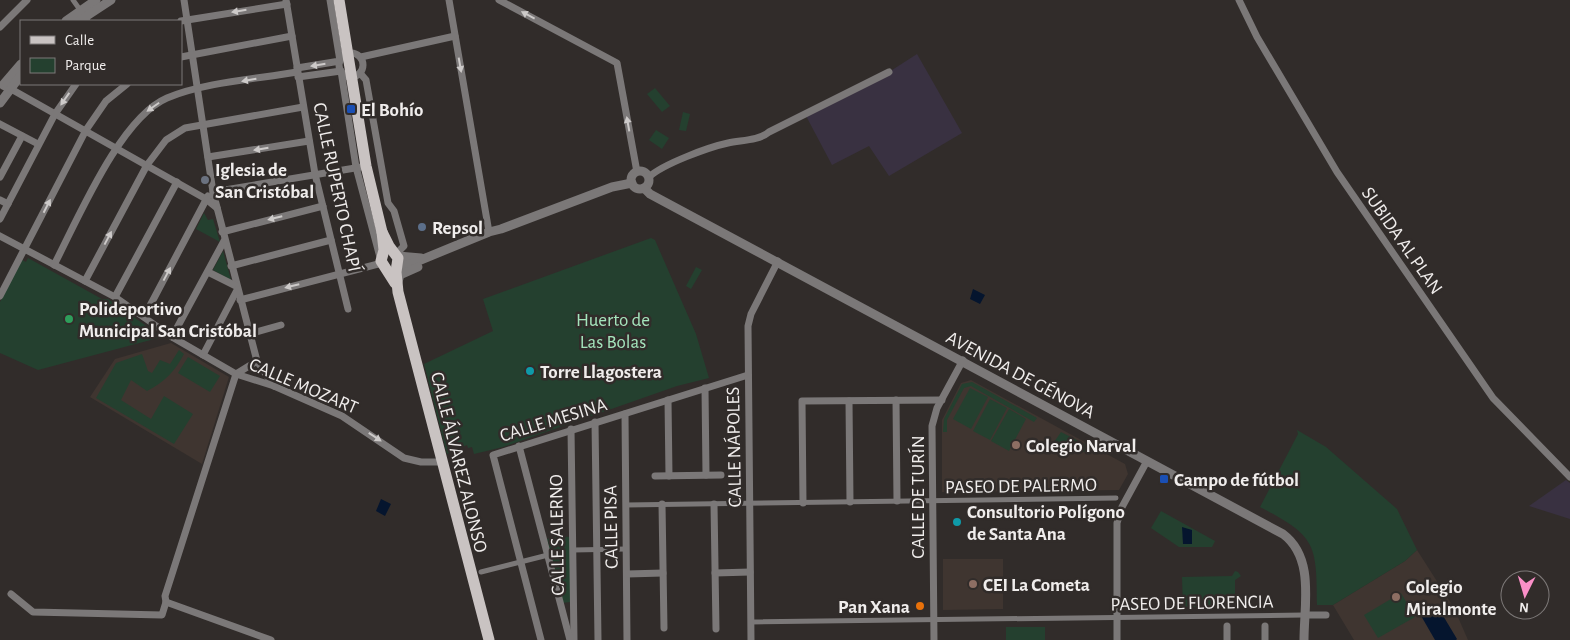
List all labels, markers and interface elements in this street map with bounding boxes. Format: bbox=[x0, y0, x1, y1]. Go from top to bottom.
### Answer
one-way arrow bbox=[230, 8, 246, 16]
one-way arrow bbox=[521, 11, 536, 19]
legend bbox=[20, 20, 182, 85]
text: Calle bbox=[65, 33, 94, 48]
text: Parque bbox=[65, 58, 106, 73]
one-way arrow bbox=[456, 58, 464, 74]
one-way arrow bbox=[310, 61, 326, 69]
one-way arrow bbox=[241, 76, 257, 84]
one-way arrow bbox=[60, 92, 70, 106]
street label: CALLE RUPERTO CHAPÍ bbox=[309, 101, 366, 275]
place label: El Bohío bbox=[361, 101, 423, 120]
one-way arrow bbox=[146, 102, 160, 112]
marker: El Bohío bbox=[345, 103, 357, 115]
one-way arrow bbox=[624, 115, 632, 131]
one-way arrow bbox=[253, 145, 269, 153]
place label: Iglesia de San Cristóbal bbox=[215, 161, 314, 202]
marker: Iglesia de San Cristóbal bbox=[199, 174, 211, 186]
street label: SUBIDA AL PLAN bbox=[1358, 184, 1446, 298]
one-way arrow bbox=[43, 198, 51, 213]
one-way arrow bbox=[268, 214, 283, 222]
place label: Repsol bbox=[432, 219, 483, 238]
marker: Repsol bbox=[416, 221, 428, 233]
one-way arrow bbox=[104, 231, 112, 245]
one-way arrow bbox=[163, 267, 171, 282]
one-way arrow bbox=[285, 282, 300, 290]
place label: Polideportivo Municipal San Cristóbal bbox=[79, 300, 257, 341]
park label: Huerto de Las Bolas bbox=[576, 311, 650, 352]
marker: Polideportivo Municipal San Cristóbal bbox=[63, 313, 75, 325]
street label: AVENIDA DE GÉNOVA bbox=[943, 326, 1099, 423]
street label: CALLE MOZART bbox=[246, 355, 361, 418]
place label: Torre Llagostera bbox=[540, 363, 662, 382]
marker: Torre Llagostera bbox=[524, 365, 536, 377]
street label: CALLE ÁLVAREZ ALONSO bbox=[427, 370, 492, 555]
street label: CALLE NÁPOLES bbox=[722, 386, 745, 508]
street label: CALLE MESINA bbox=[498, 395, 609, 446]
one-way arrow bbox=[369, 433, 382, 442]
street label: CALLE DE TURÍN bbox=[907, 435, 928, 559]
place label: Colegio Narval bbox=[1026, 437, 1136, 456]
marker: Colegio Narval bbox=[1010, 439, 1022, 451]
place label: Campo de fútbol bbox=[1174, 471, 1299, 490]
marker: Campo de fútbol bbox=[1158, 473, 1170, 485]
street label: CALLE SALERNO bbox=[547, 474, 568, 596]
street label: PASEO DE PALERMO bbox=[945, 476, 1097, 497]
street label: CALLE PISA bbox=[601, 485, 622, 569]
place label: Consultorio Polígono de Santa Ana bbox=[967, 503, 1125, 544]
marker: Consultorio Polígono de Santa Ana bbox=[951, 516, 963, 528]
north arrow bbox=[1500, 570, 1550, 620]
place label: CEI La Cometa bbox=[983, 576, 1090, 595]
marker: CEI La Cometa bbox=[967, 578, 979, 590]
place label: Colegio Miralmonte bbox=[1406, 578, 1497, 619]
marker: Colegio Miralmonte bbox=[1390, 591, 1402, 603]
street label: PASEO DE FLORENCIA bbox=[1110, 593, 1274, 614]
place label: Pan Xana bbox=[838, 598, 910, 617]
marker: Pan Xana bbox=[914, 600, 926, 612]
text: N bbox=[1518, 600, 1529, 614]

